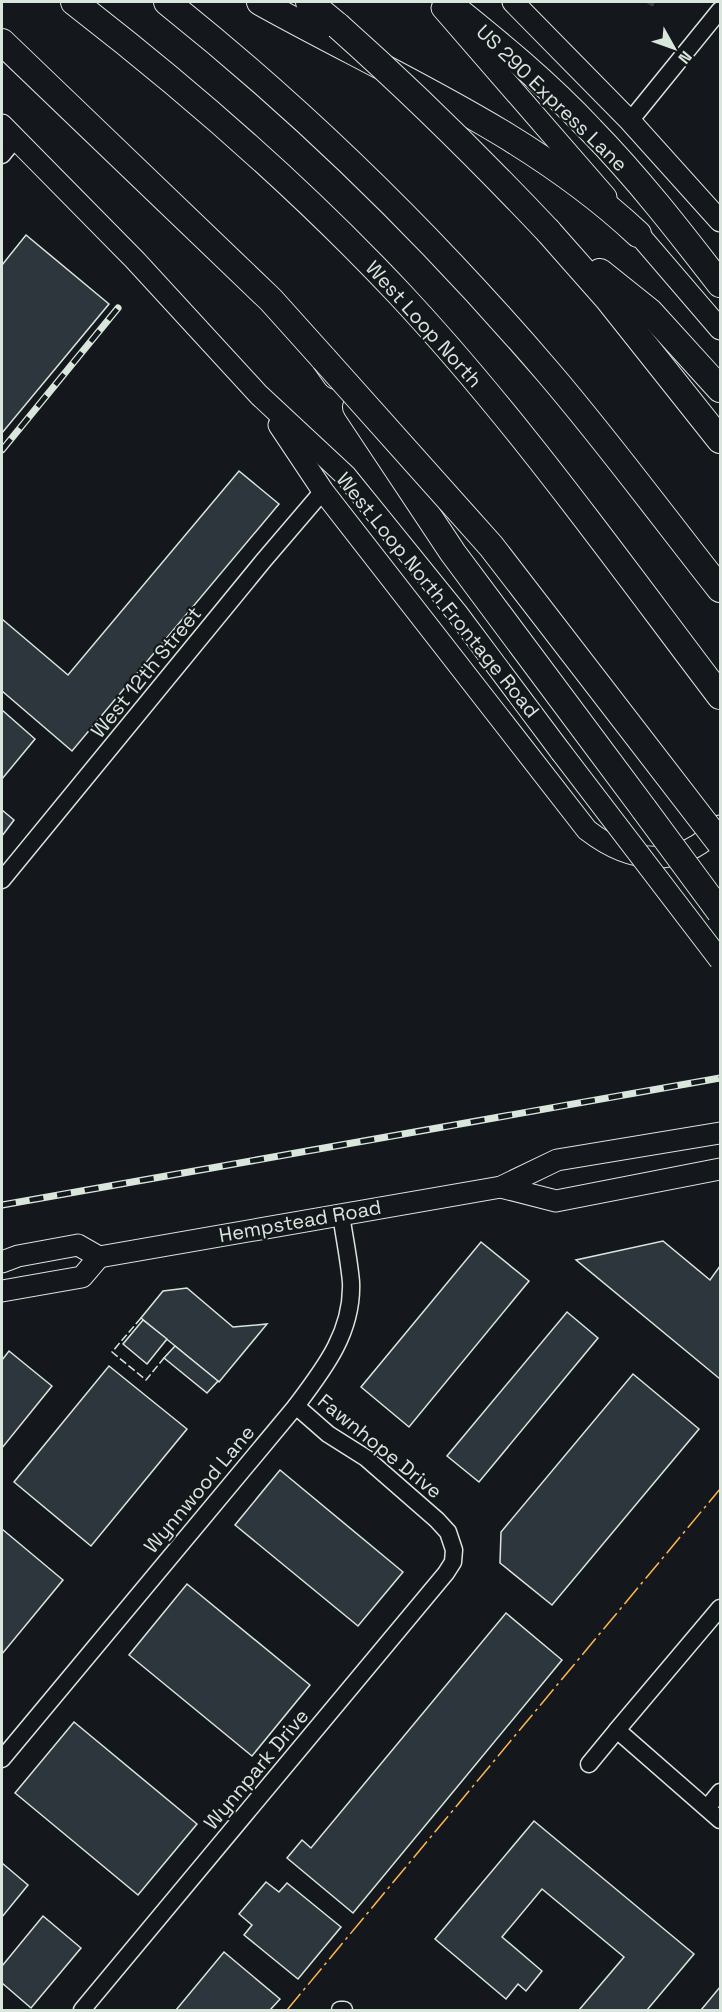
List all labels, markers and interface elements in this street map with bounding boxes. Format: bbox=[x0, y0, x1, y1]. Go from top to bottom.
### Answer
north arrow bbox=[644, 18, 704, 78]
street label: US 290 Express Lane bbox=[471, 19, 633, 177]
text: N bbox=[674, 46, 697, 68]
street label: West Loop North bbox=[360, 255, 488, 393]
street label: West Loop North Frontage Road bbox=[331, 467, 545, 723]
street label: West 12th Street bbox=[85, 601, 207, 743]
street label: Hempstead Road bbox=[217, 1194, 383, 1248]
street label: Fawnhope Drive bbox=[313, 1388, 447, 1504]
street label: Wynnwood Lane bbox=[138, 1420, 260, 1558]
street label: Wynnpark Drive bbox=[198, 1703, 314, 1835]

